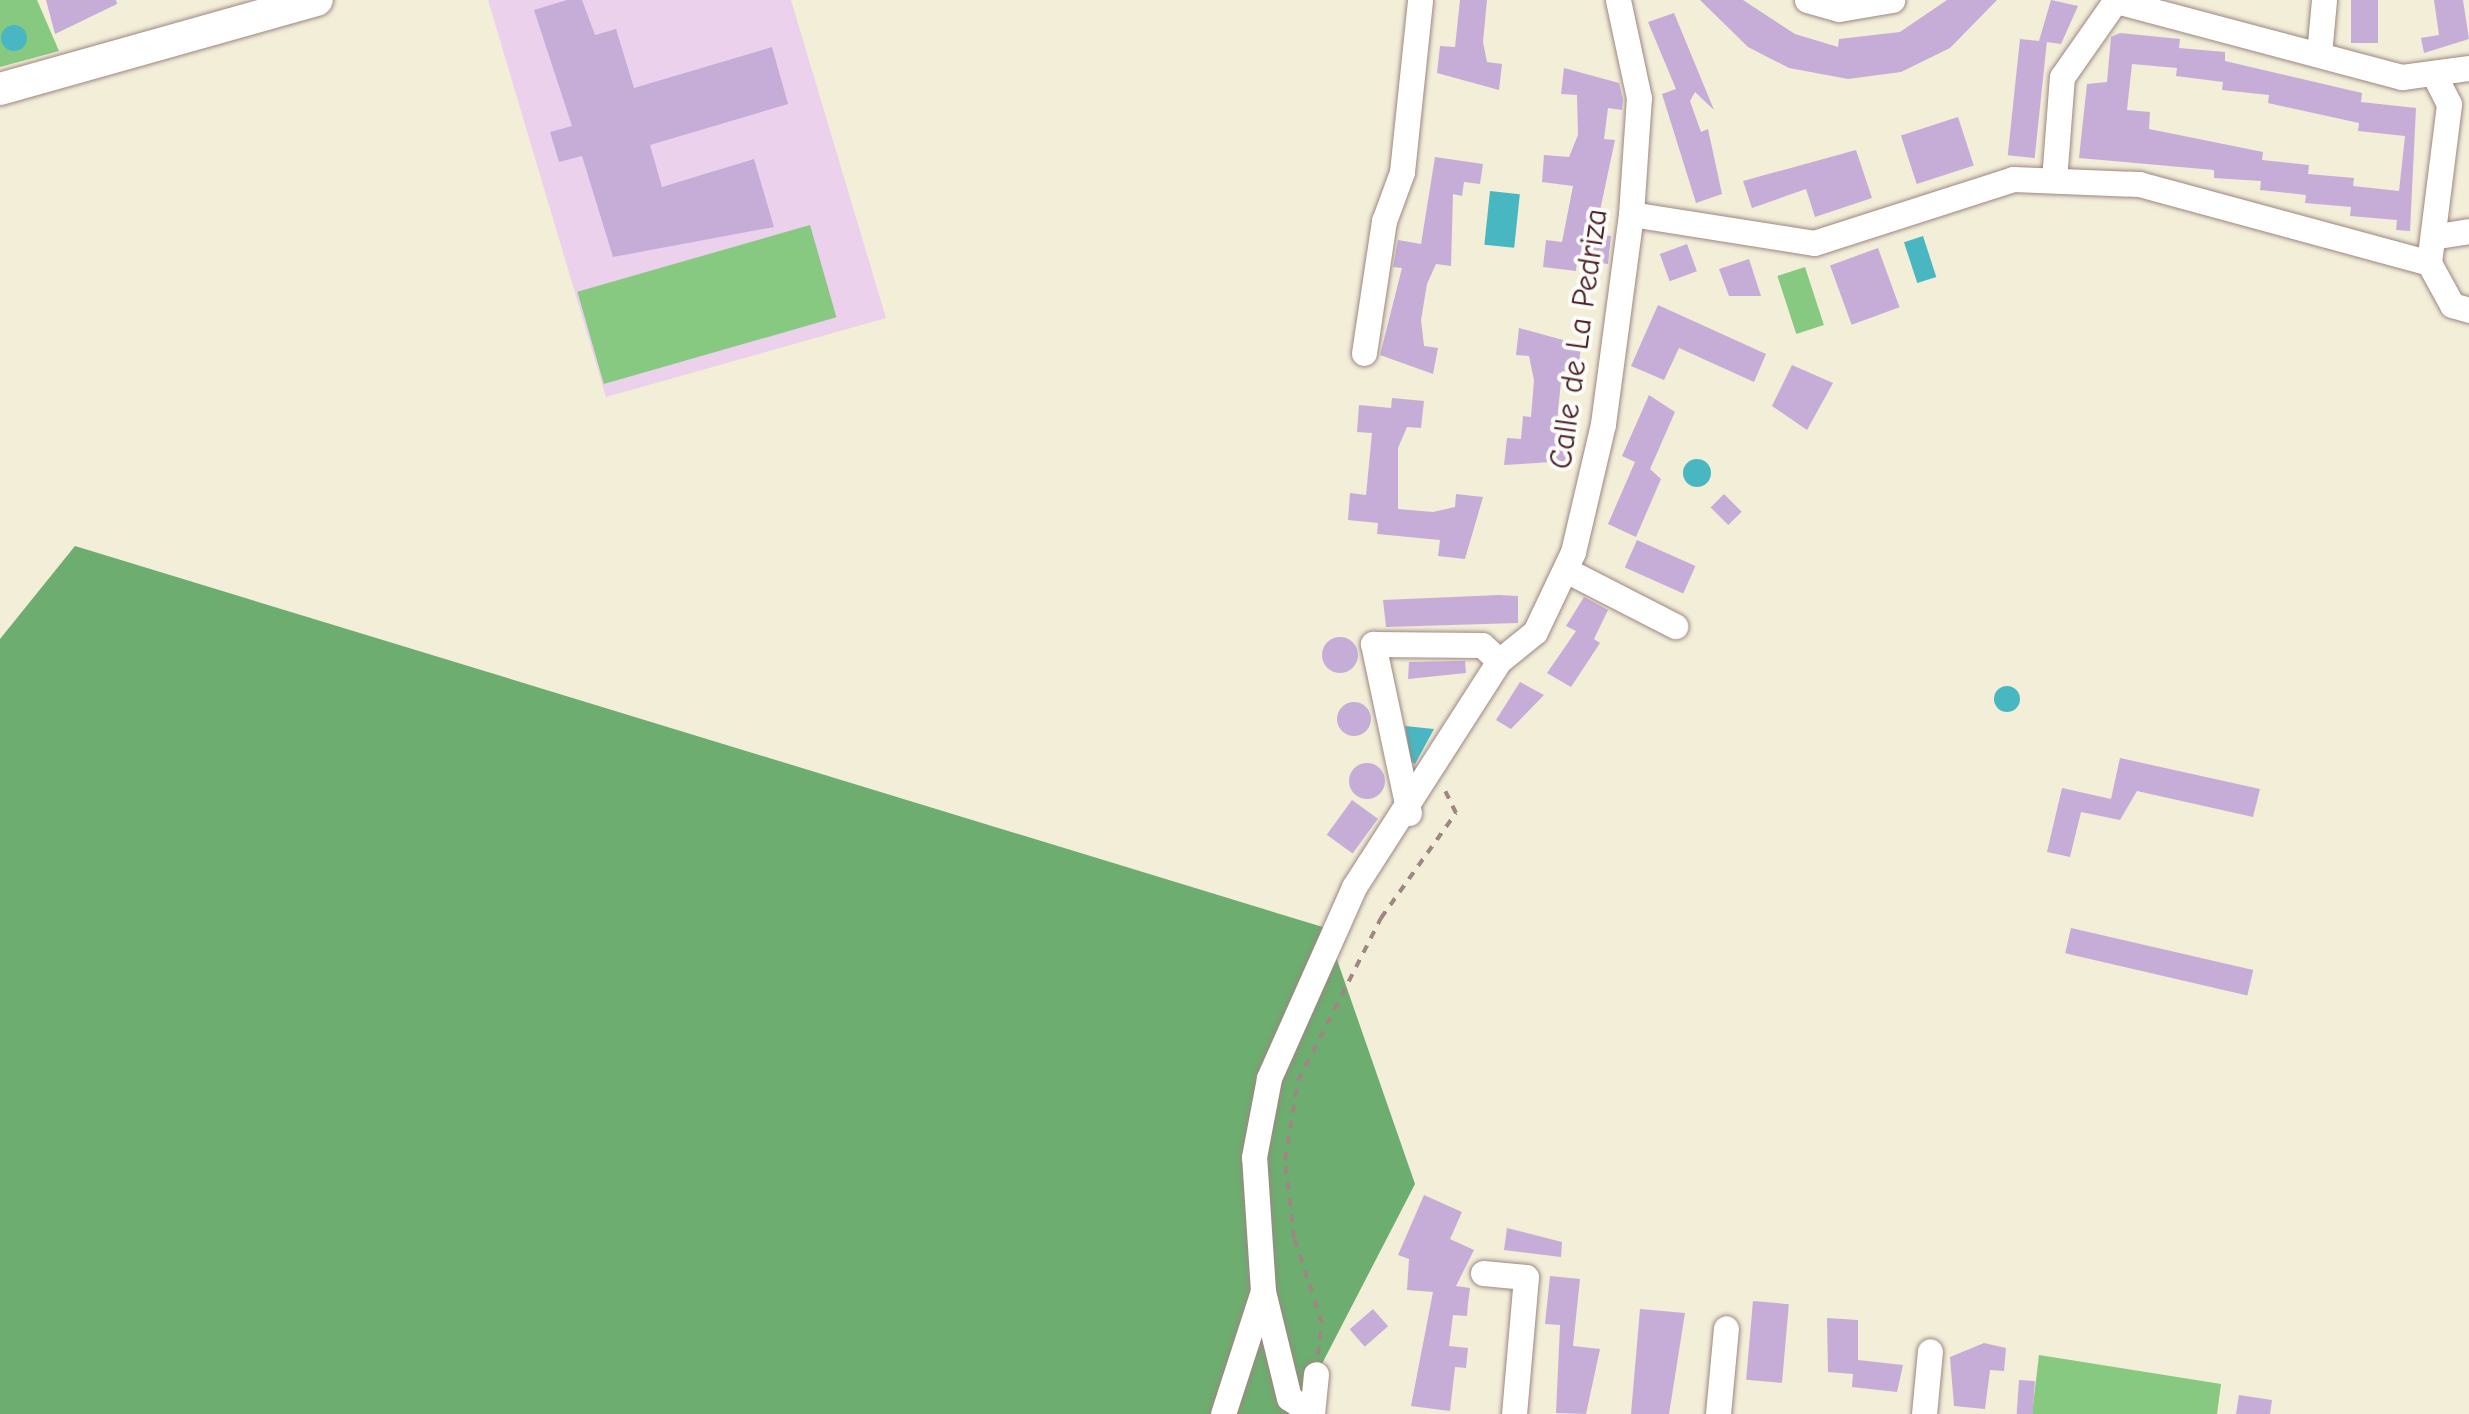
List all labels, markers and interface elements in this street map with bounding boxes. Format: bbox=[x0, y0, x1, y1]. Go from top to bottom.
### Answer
street label: Calle de La Pedriza bbox=[1542, 206, 1616, 472]

